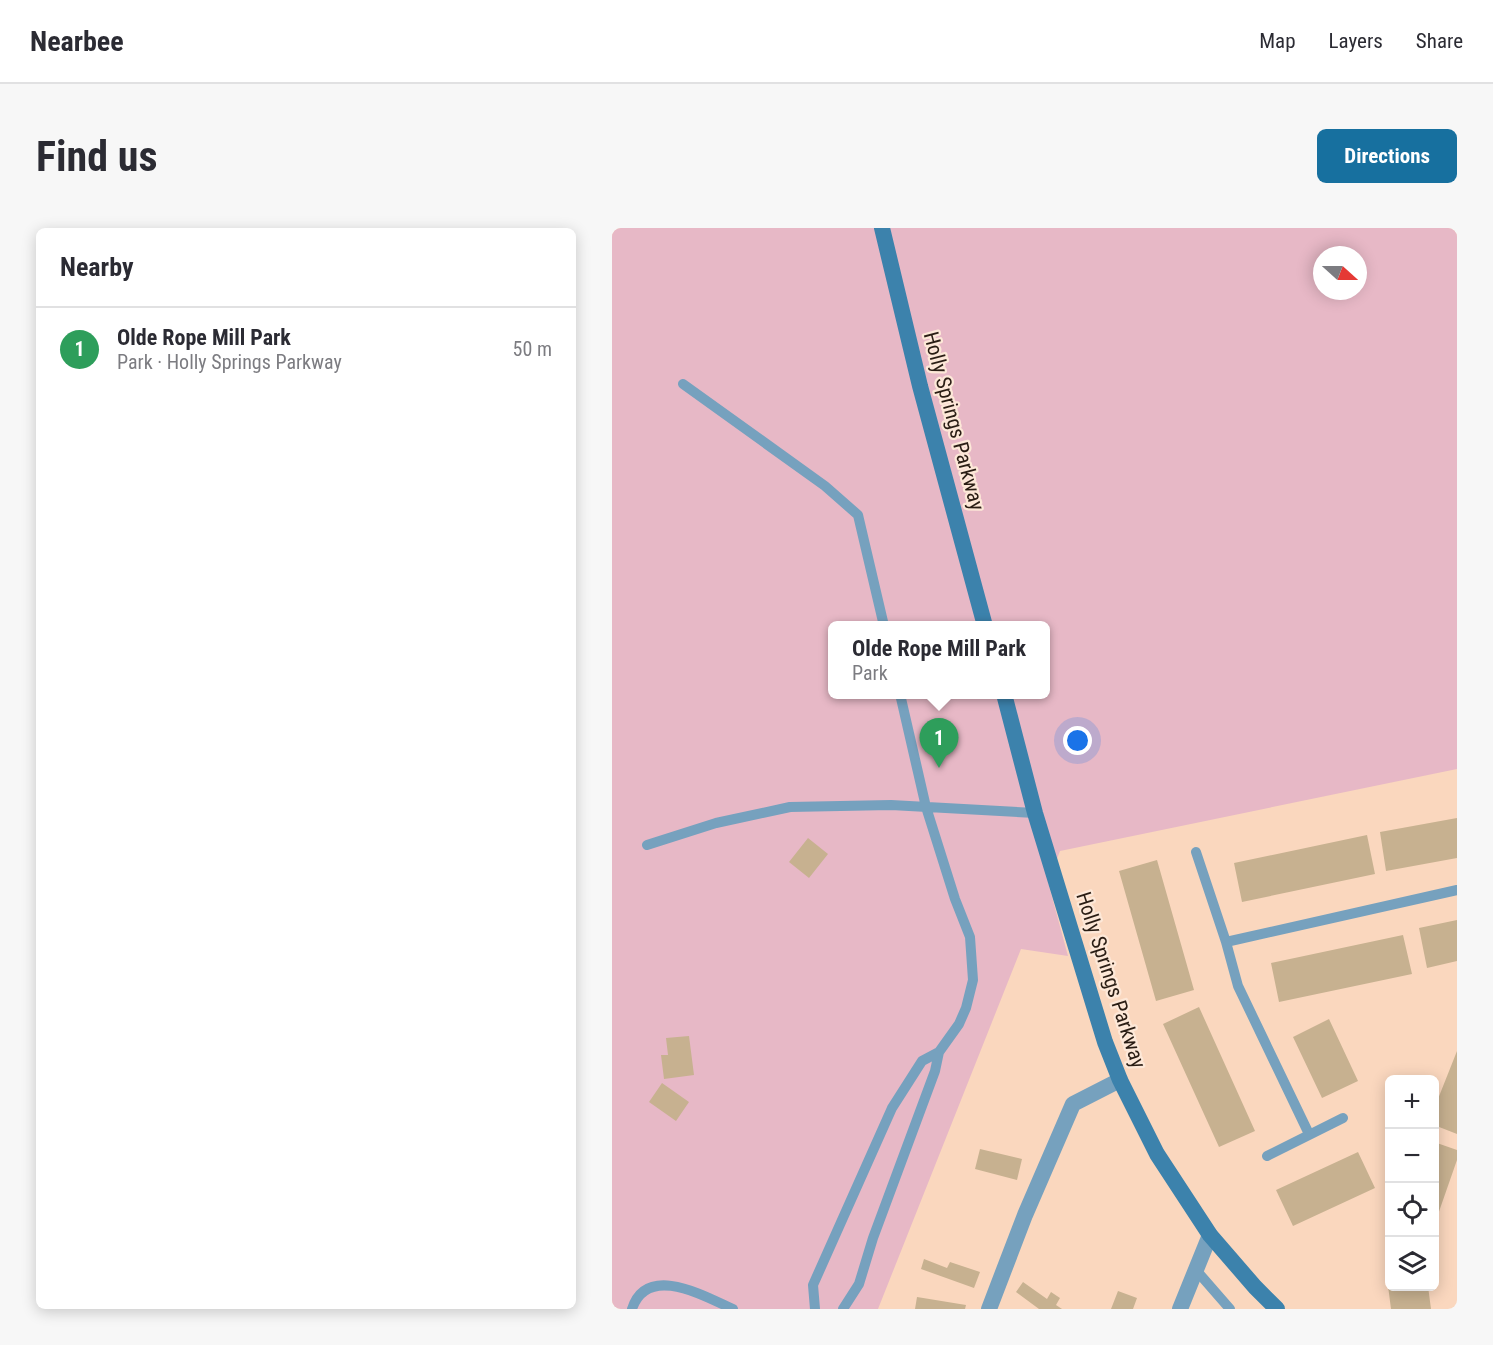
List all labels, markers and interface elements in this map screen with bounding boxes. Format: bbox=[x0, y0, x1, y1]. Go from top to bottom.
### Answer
text: Nearbee bbox=[30, 25, 124, 58]
text: Map bbox=[1259, 29, 1296, 53]
text: Layers bbox=[1329, 29, 1383, 53]
text: Share bbox=[1416, 29, 1463, 53]
button: Directions bbox=[1317, 129, 1457, 183]
text: Find us bbox=[36, 132, 157, 181]
north arrow bbox=[1313, 246, 1367, 300]
text: Nearby bbox=[60, 252, 134, 282]
text: Olde Rope Mill Park bbox=[117, 325, 291, 350]
street label: Holly Springs Parkway bbox=[919, 329, 989, 513]
text: 1 bbox=[74, 337, 85, 361]
text: 50 m bbox=[513, 337, 552, 361]
text: Park · Holly Springs Parkway bbox=[117, 350, 342, 374]
popup bbox=[828, 621, 1050, 699]
text: Olde Rope Mill Park bbox=[852, 636, 1026, 661]
text: Park bbox=[852, 661, 888, 685]
pin: 1 bbox=[920, 718, 958, 768]
your location bbox=[1063, 726, 1092, 755]
street label: Holly Springs Parkway bbox=[1071, 889, 1151, 1071]
map controls bbox=[1385, 1075, 1439, 1291]
button: + bbox=[1385, 1075, 1439, 1129]
button: − bbox=[1385, 1129, 1439, 1183]
button: locate bbox=[1385, 1183, 1439, 1237]
button: layers bbox=[1385, 1237, 1439, 1291]

